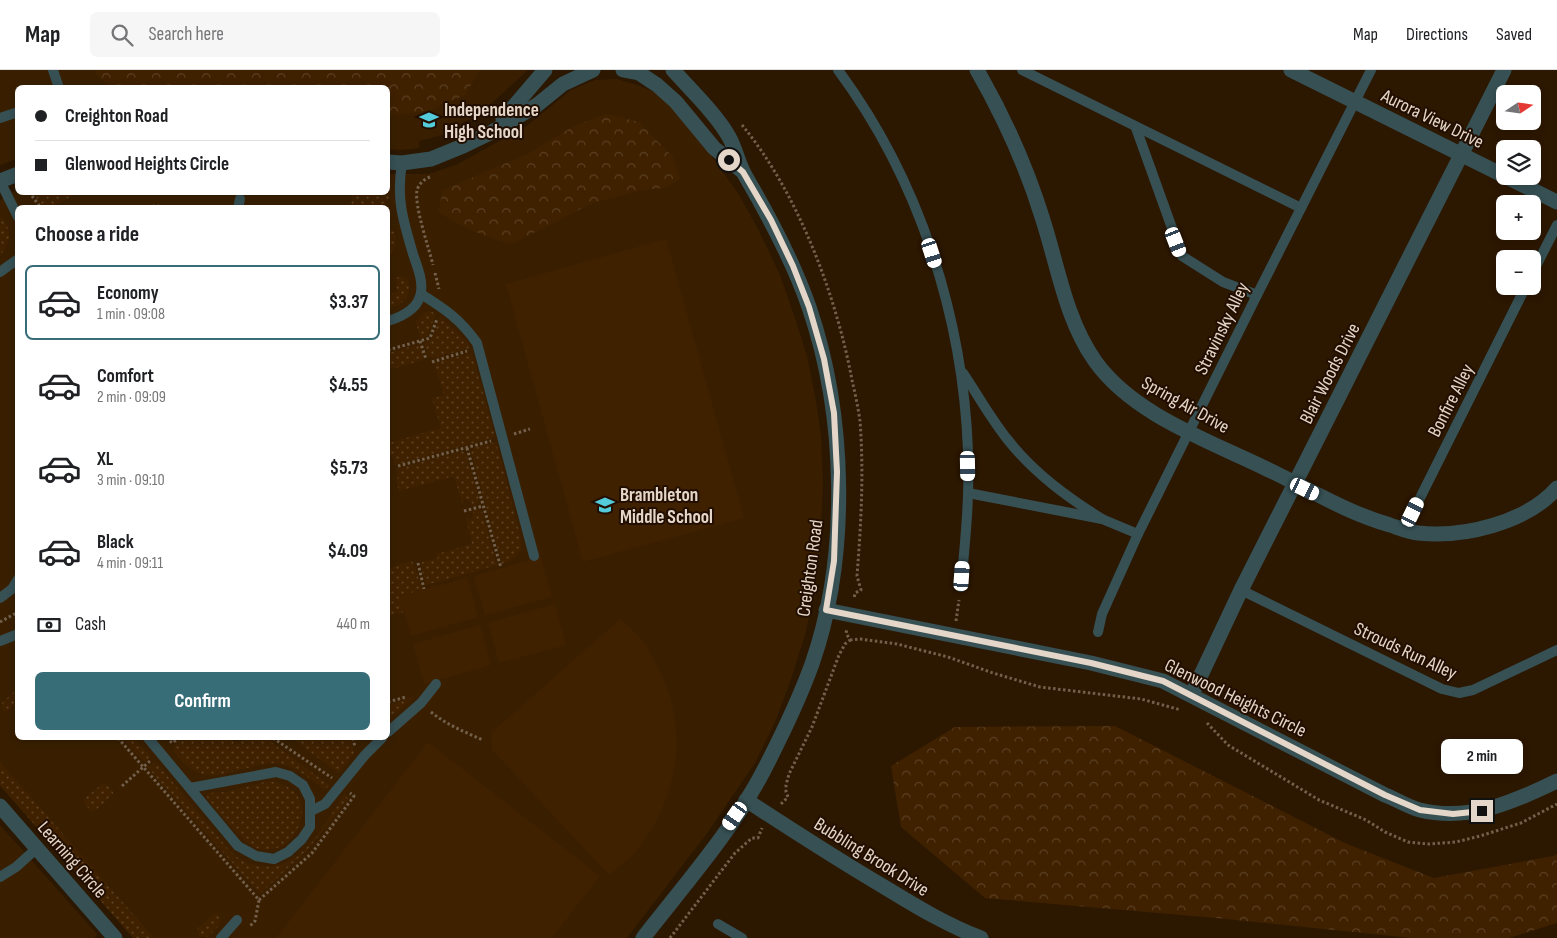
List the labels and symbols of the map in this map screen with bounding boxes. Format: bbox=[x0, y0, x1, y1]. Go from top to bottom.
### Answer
street label: Aurora View Drive bbox=[1376, 84, 1487, 154]
north arrow bbox=[1496, 85, 1541, 130]
place label: Independence High School bbox=[444, 99, 539, 144]
school or university icon: Independence High School bbox=[418, 109, 440, 131]
route start bbox=[718, 149, 740, 171]
car bbox=[1163, 225, 1188, 259]
car bbox=[920, 236, 943, 270]
street label: Stravinsky Alley bbox=[1190, 278, 1255, 379]
street label: Blair Woods Drive bbox=[1295, 319, 1366, 428]
street label: Bonfire Alley bbox=[1423, 360, 1480, 441]
street label: Spring Air Drive bbox=[1137, 372, 1233, 439]
car bbox=[960, 451, 975, 481]
car bbox=[1288, 476, 1321, 502]
place label: Brambleton Middle School bbox=[620, 484, 713, 529]
school or university icon: Brambleton Middle School bbox=[594, 494, 616, 516]
car bbox=[1399, 495, 1426, 529]
street label: Creighton Road bbox=[792, 518, 829, 618]
car bbox=[953, 561, 970, 591]
street label: Strouds Run Alley bbox=[1350, 618, 1461, 685]
street label: Glenwood Heights Circle bbox=[1161, 654, 1310, 743]
callout: 2 min bbox=[1441, 738, 1523, 774]
car bbox=[720, 799, 749, 833]
route end bbox=[1471, 800, 1493, 822]
street label: Bubbling Brook Drive bbox=[809, 813, 933, 902]
street label: Learning Circle bbox=[32, 817, 111, 903]

